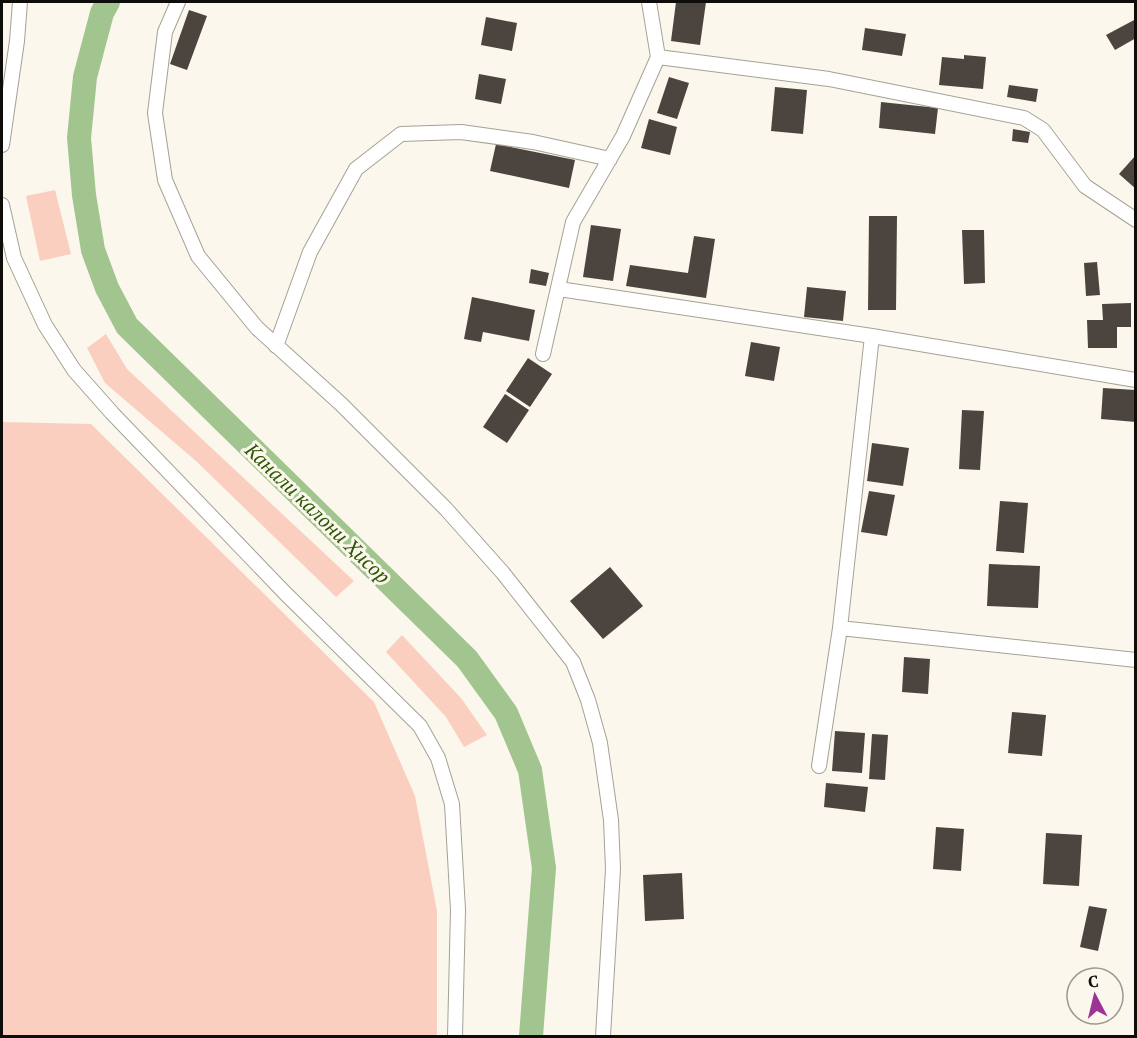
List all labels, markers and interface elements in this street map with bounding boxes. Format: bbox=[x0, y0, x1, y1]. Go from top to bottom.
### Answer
water label: Канали калони Ҳисор bbox=[239, 436, 397, 590]
north arrow bbox=[1065, 966, 1125, 1026]
text: С bbox=[1087, 970, 1100, 993]

